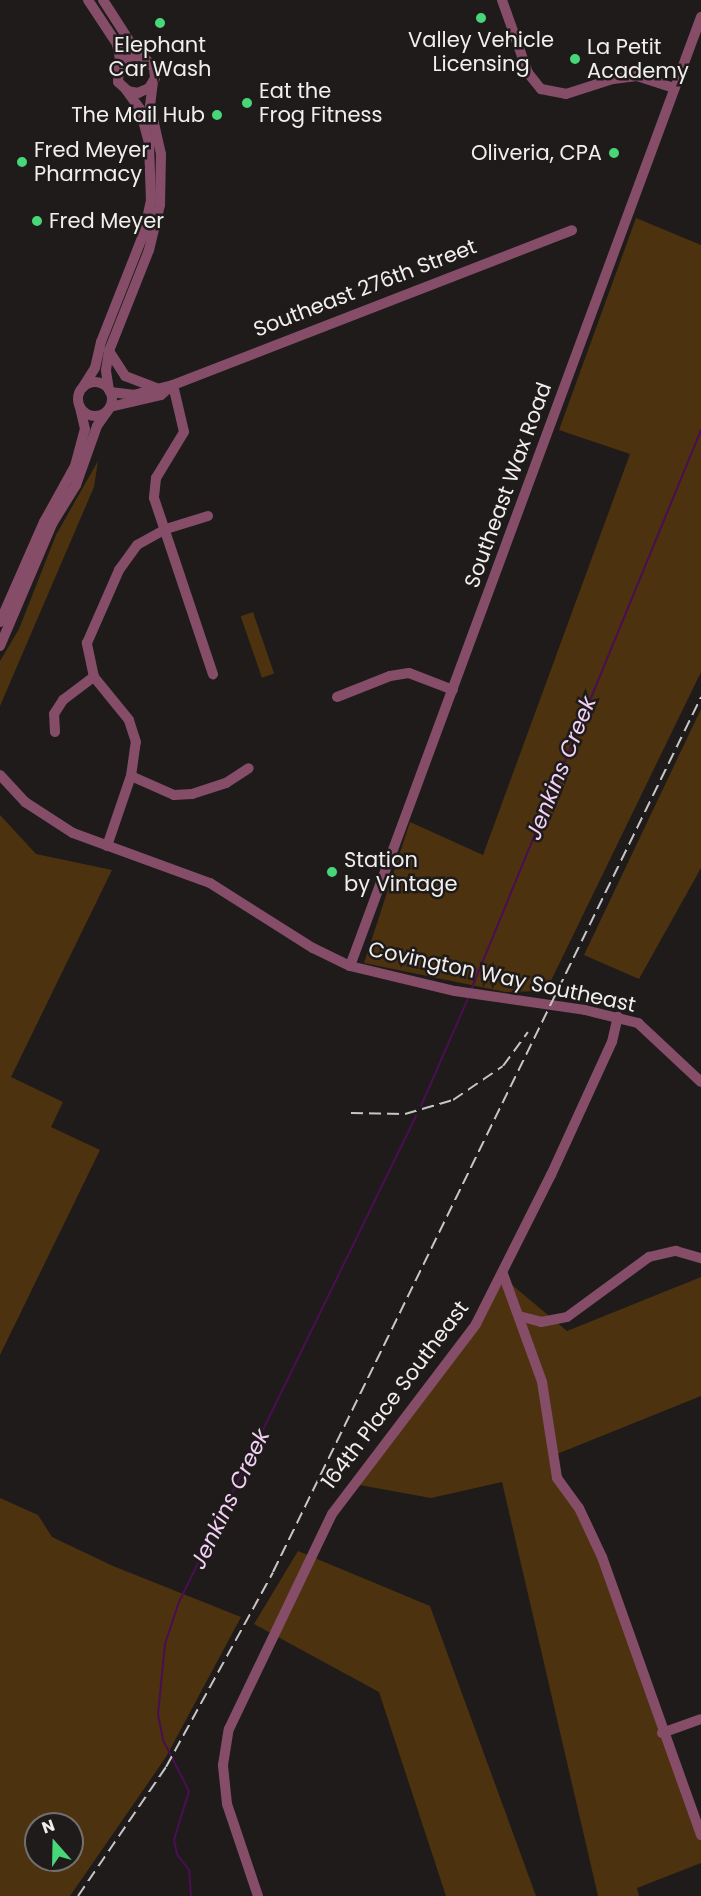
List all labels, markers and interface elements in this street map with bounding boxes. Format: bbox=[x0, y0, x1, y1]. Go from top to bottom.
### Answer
marker: Valley Vehicle Licensing bbox=[474, 11, 488, 25]
marker: Elephant Car Wash bbox=[153, 16, 167, 30]
place label: Valley Vehicle Licensing bbox=[408, 27, 554, 77]
place label: Elephant Car Wash bbox=[109, 32, 211, 82]
place label: La Petit Academy bbox=[587, 34, 689, 84]
marker: La Petit Academy bbox=[568, 52, 582, 66]
place label: Eat the Frog Fitness bbox=[259, 78, 382, 128]
marker: Eat the Frog Fitness bbox=[240, 96, 254, 110]
place label: The Mail Hub bbox=[71, 102, 205, 128]
marker: The Mail Hub bbox=[210, 108, 224, 122]
place label: Fred Meyer Pharmacy bbox=[34, 137, 149, 187]
place label: Oliveria, CPA bbox=[471, 140, 602, 166]
marker: Oliveria, CPA bbox=[607, 146, 621, 160]
marker: Fred Meyer Pharmacy bbox=[15, 155, 29, 169]
place label: Fred Meyer bbox=[49, 208, 164, 234]
marker: Fred Meyer bbox=[30, 214, 44, 228]
street label: Southeast 276th Street bbox=[250, 234, 480, 342]
street label: Southeast Wax Road bbox=[459, 379, 557, 591]
water label: Jenkins Creek bbox=[520, 693, 602, 843]
place label: Station by Vintage bbox=[344, 847, 457, 897]
marker: Station by Vintage bbox=[325, 865, 339, 879]
street label: Covington Way Southeast bbox=[366, 936, 638, 1018]
street label: 164th Place Southeast bbox=[316, 1296, 474, 1494]
water label: Jenkins Creek bbox=[185, 1425, 275, 1573]
north arrow bbox=[24, 1812, 84, 1872]
text: N bbox=[39, 1814, 58, 1839]

